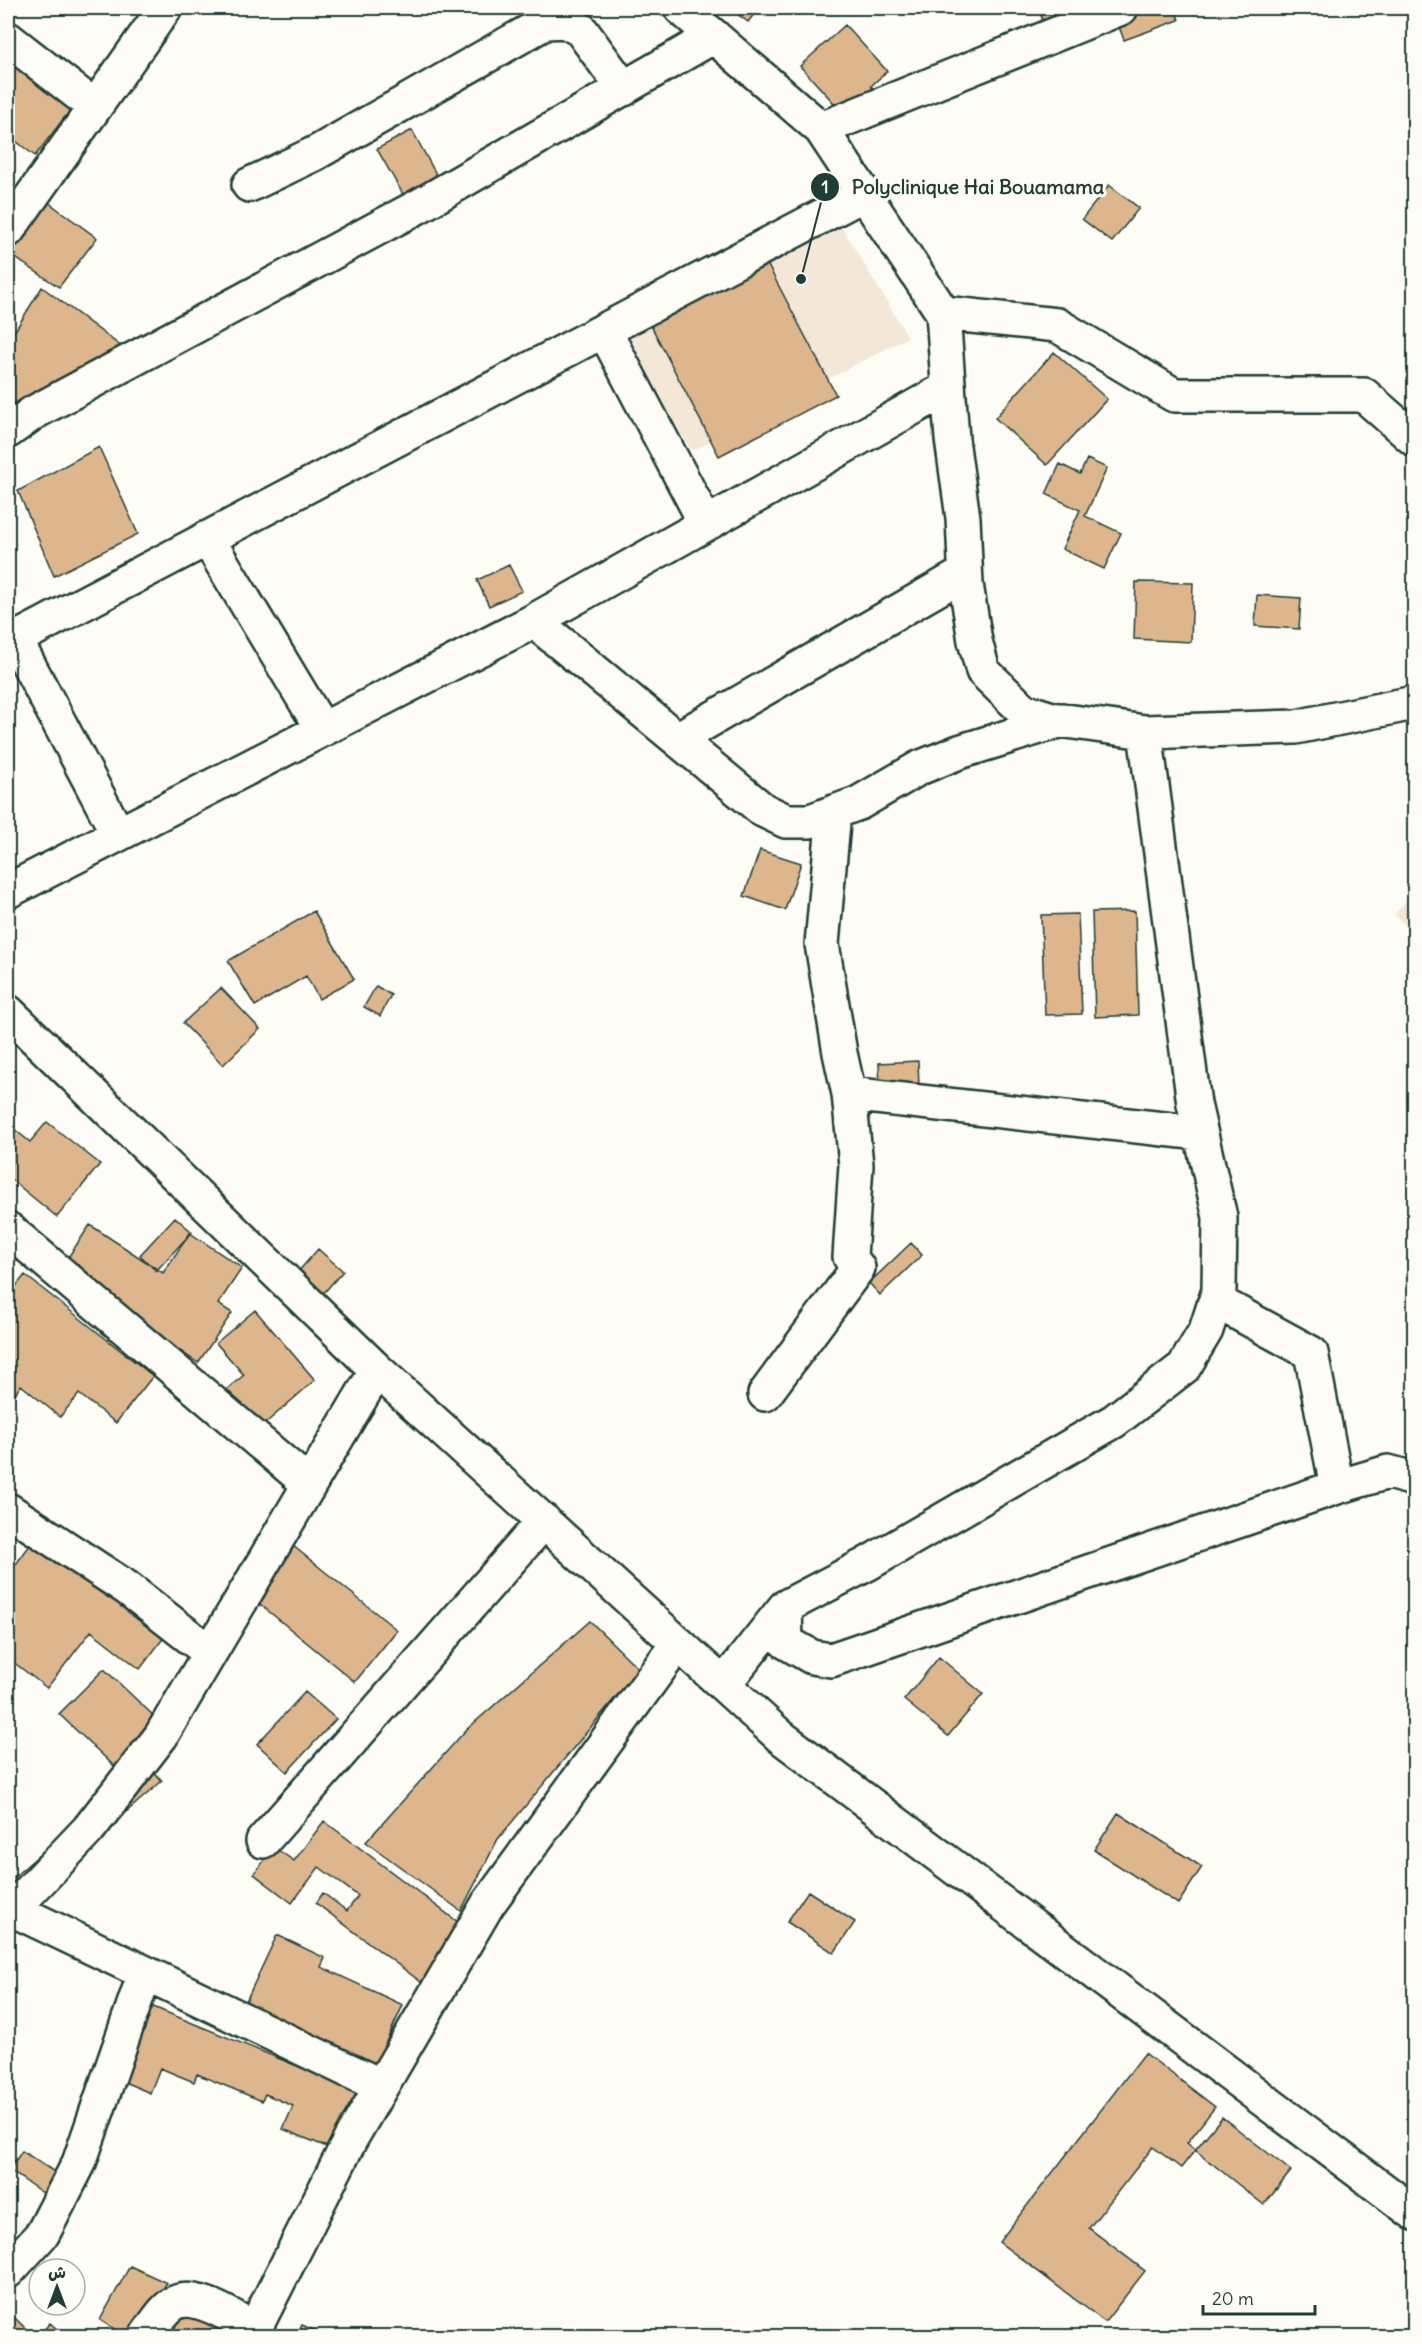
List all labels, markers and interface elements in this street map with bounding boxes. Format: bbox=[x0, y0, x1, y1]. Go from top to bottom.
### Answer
callout: Polyclinique Hai Bouamama bbox=[810, 168, 1117, 206]
text: Polyclinique Hai Bouamama bbox=[852, 174, 1105, 199]
text: 1 bbox=[821, 175, 829, 198]
north arrow bbox=[27, 2257, 87, 2317]
text: ش bbox=[48, 2262, 66, 2282]
scale bar bbox=[1203, 2278, 1316, 2316]
text: 20 m bbox=[1212, 2287, 1254, 2310]

